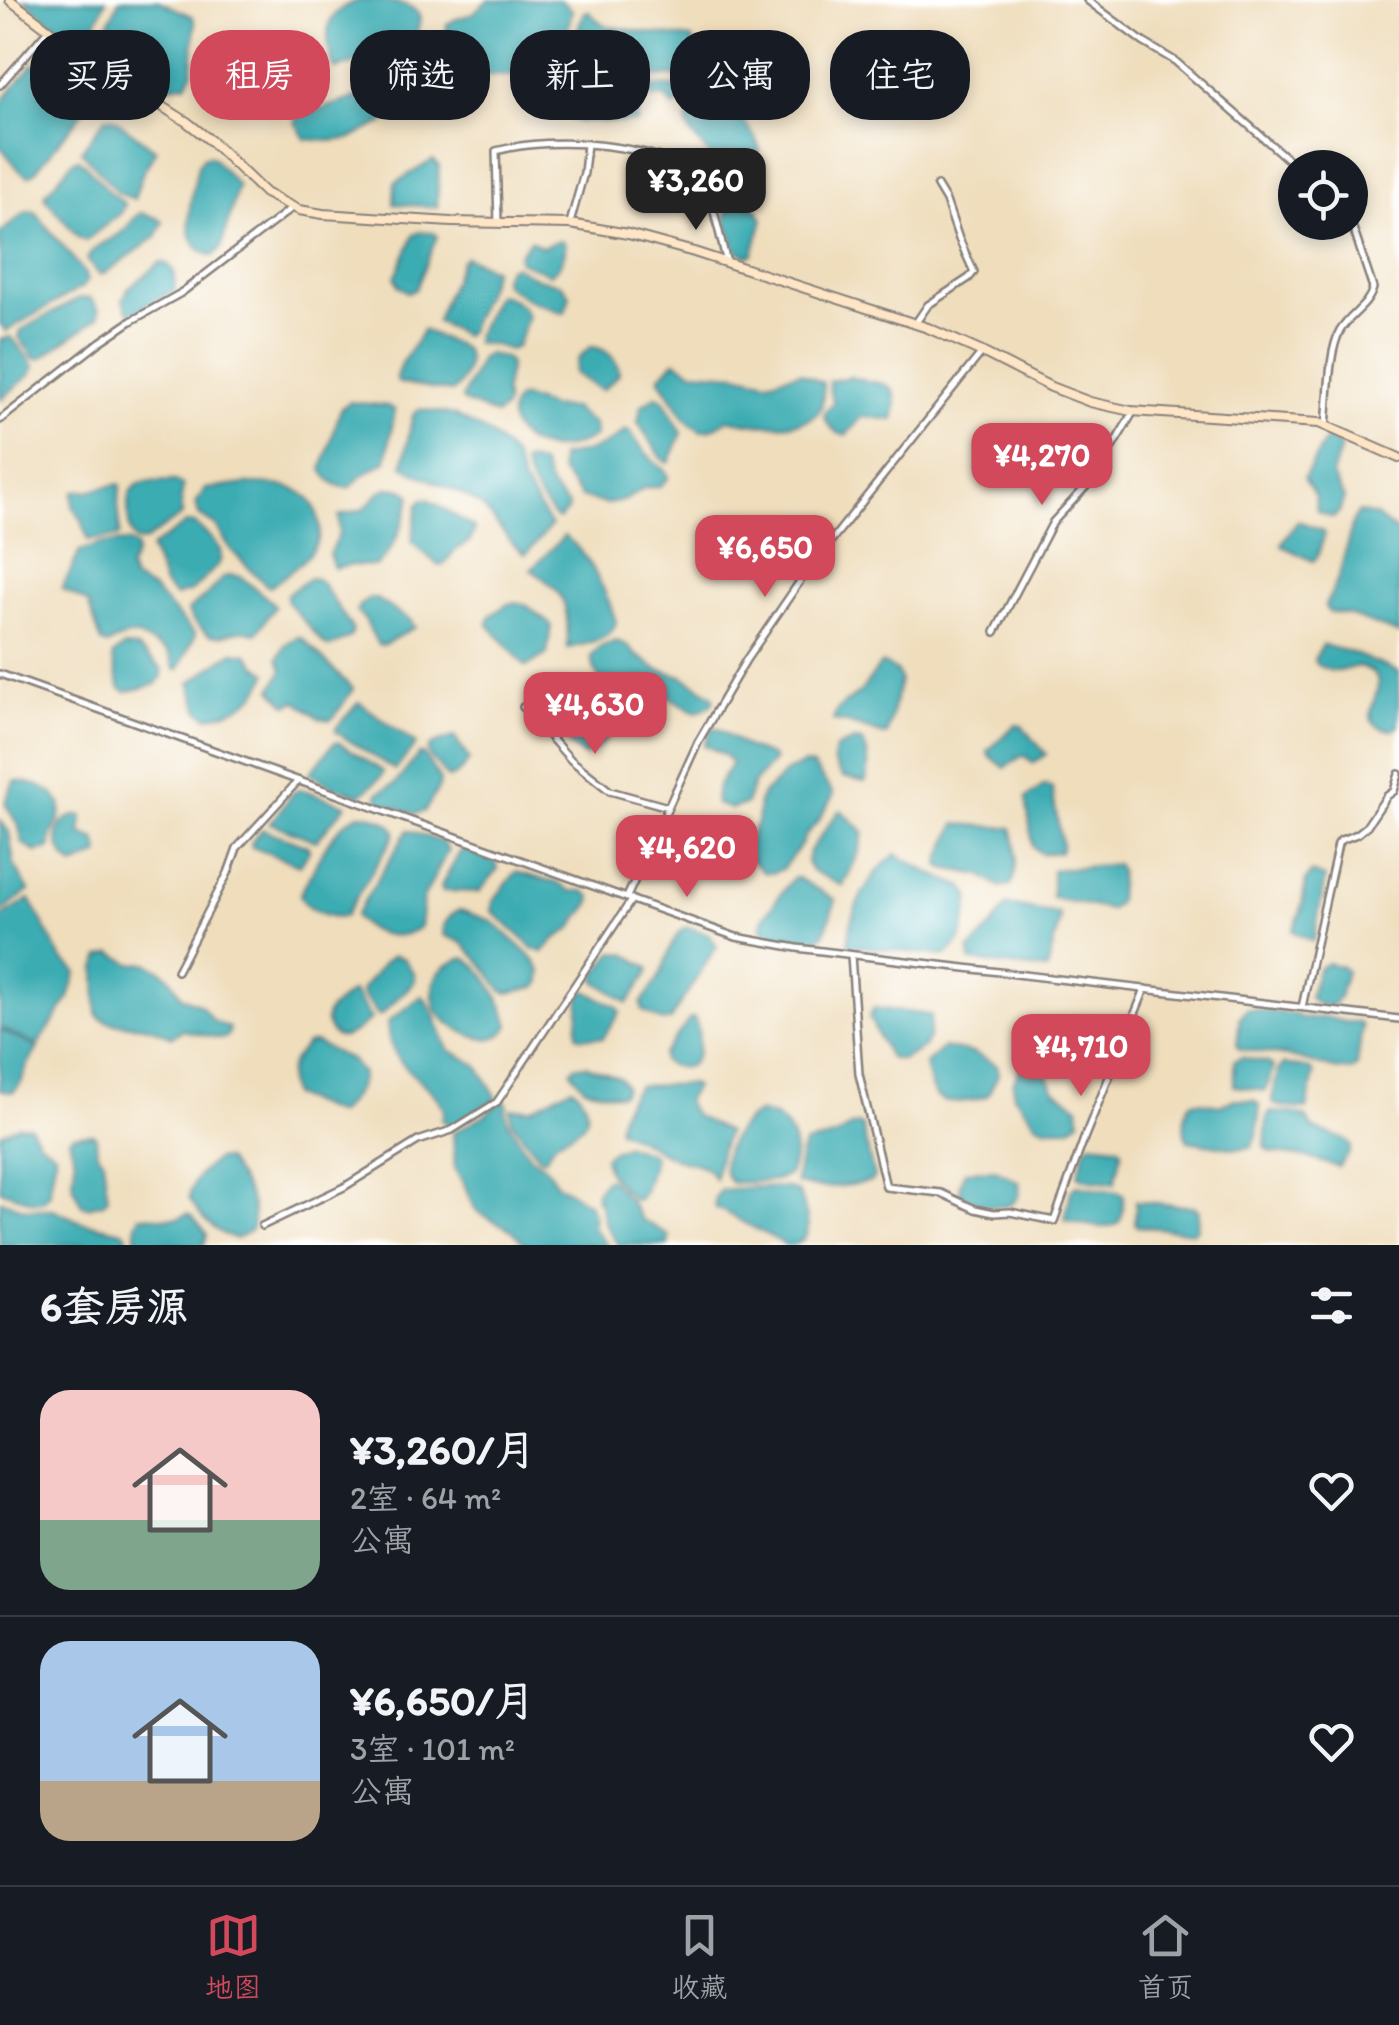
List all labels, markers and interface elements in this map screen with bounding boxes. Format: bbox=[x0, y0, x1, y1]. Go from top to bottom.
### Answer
chip: 买房 bbox=[30, 30, 170, 120]
chip: 租房 bbox=[190, 30, 330, 120]
chip: 筛选 bbox=[350, 30, 490, 120]
chip: 新上 bbox=[510, 30, 650, 120]
chip: 公寓 bbox=[670, 30, 810, 120]
chip: 住宅 bbox=[830, 30, 970, 120]
pin: ¥3,260 bbox=[615, 148, 777, 233]
map controls bbox=[1278, 150, 1368, 240]
button: locate bbox=[1278, 150, 1368, 240]
text: ¥3,260 bbox=[648, 161, 744, 199]
pin: ¥4,270 bbox=[961, 423, 1123, 508]
text: ¥4,270 bbox=[993, 436, 1091, 474]
pin: ¥6,650 bbox=[684, 515, 846, 600]
text: ¥6,650 bbox=[717, 528, 813, 566]
pin: ¥4,630 bbox=[514, 672, 676, 757]
text: ¥4,630 bbox=[546, 685, 644, 723]
pin: ¥4,620 bbox=[606, 815, 768, 900]
text: ¥4,620 bbox=[638, 828, 736, 866]
pin: ¥4,710 bbox=[1000, 1014, 1162, 1099]
text: ¥4,710 bbox=[1033, 1027, 1129, 1065]
icon: filters bbox=[1304, 1278, 1359, 1333]
text: 6套房源 bbox=[40, 1281, 188, 1332]
text: ¥3,260/月 bbox=[350, 1424, 536, 1475]
icon: home bbox=[120, 1430, 240, 1550]
icon: heart bbox=[1304, 1463, 1359, 1518]
text: 2室 · 64 m² bbox=[350, 1479, 501, 1517]
text: 公寓 bbox=[350, 1521, 414, 1559]
text: ¥6,650/月 bbox=[350, 1675, 536, 1726]
icon: home bbox=[120, 1681, 240, 1801]
icon: heart bbox=[1304, 1714, 1359, 1769]
text: 3室 · 101 m² bbox=[350, 1730, 515, 1768]
text: 公寓 bbox=[350, 1772, 414, 1810]
tab: 地图 bbox=[205, 1908, 261, 2005]
tab: 收藏 bbox=[671, 1908, 728, 2005]
tab: 首页 bbox=[1138, 1908, 1194, 2005]

